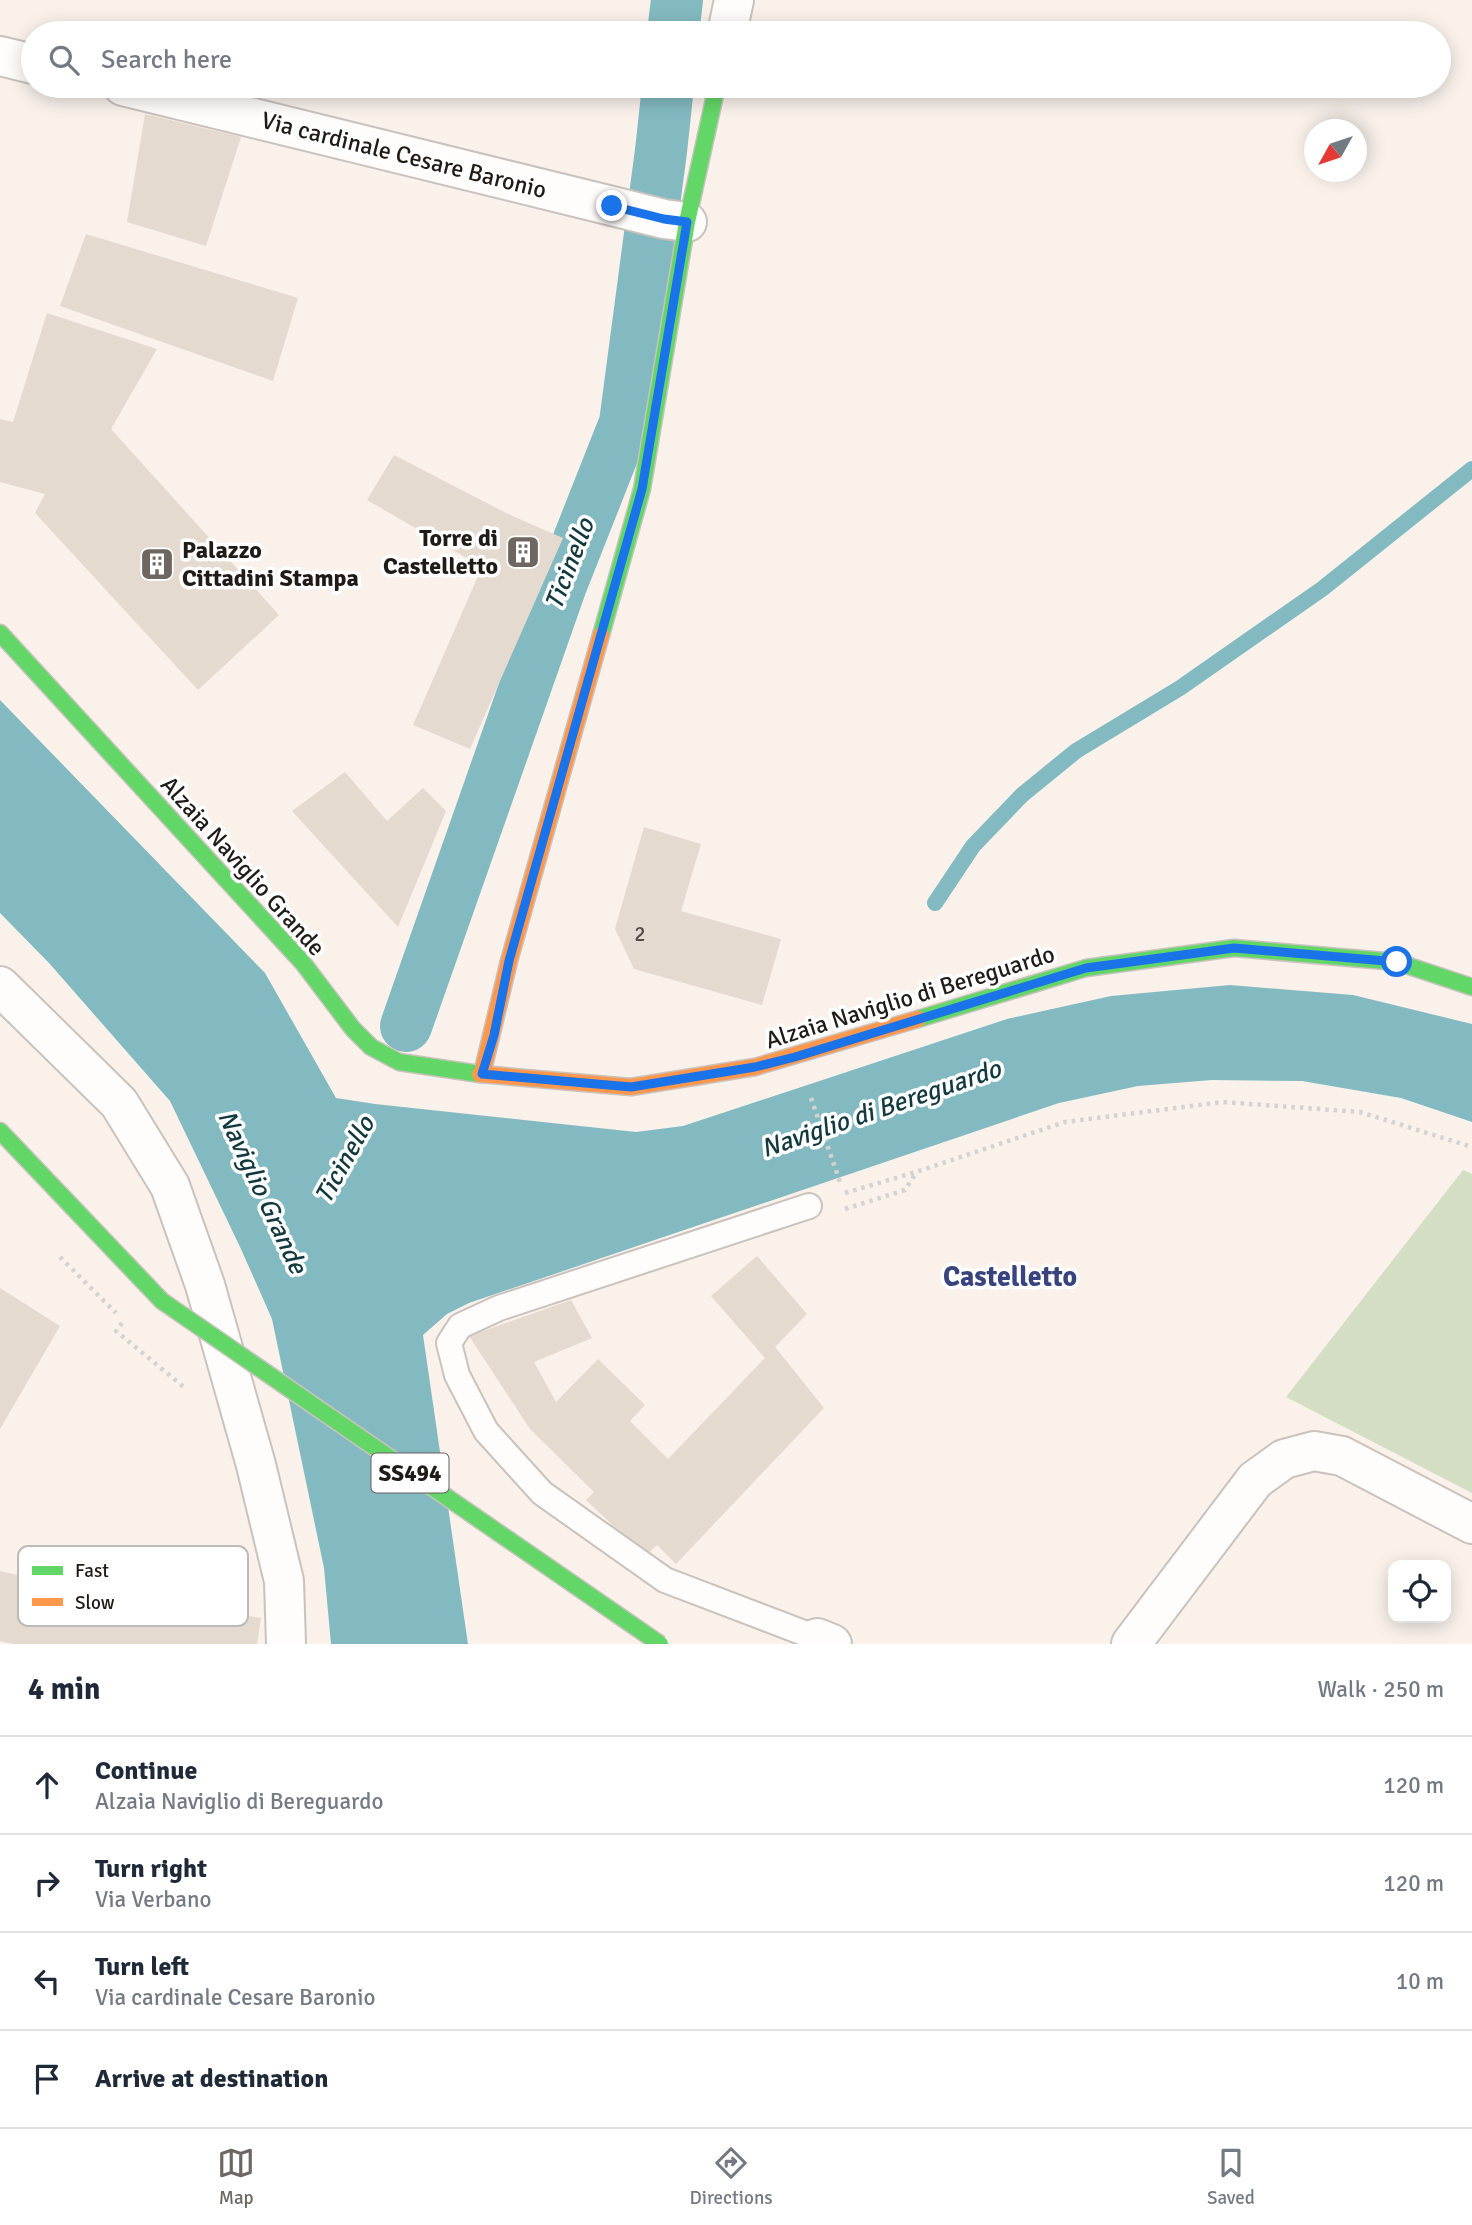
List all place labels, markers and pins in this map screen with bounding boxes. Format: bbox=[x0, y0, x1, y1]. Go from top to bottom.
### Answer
place label: Torre di Castelletto bbox=[383, 523, 498, 581]
building icon: Torre di Castelletto bbox=[504, 533, 542, 571]
place label: Palazzo Cittadini Stampa bbox=[182, 535, 359, 593]
building icon: Palazzo Cittadini Stampa bbox=[138, 545, 176, 583]

